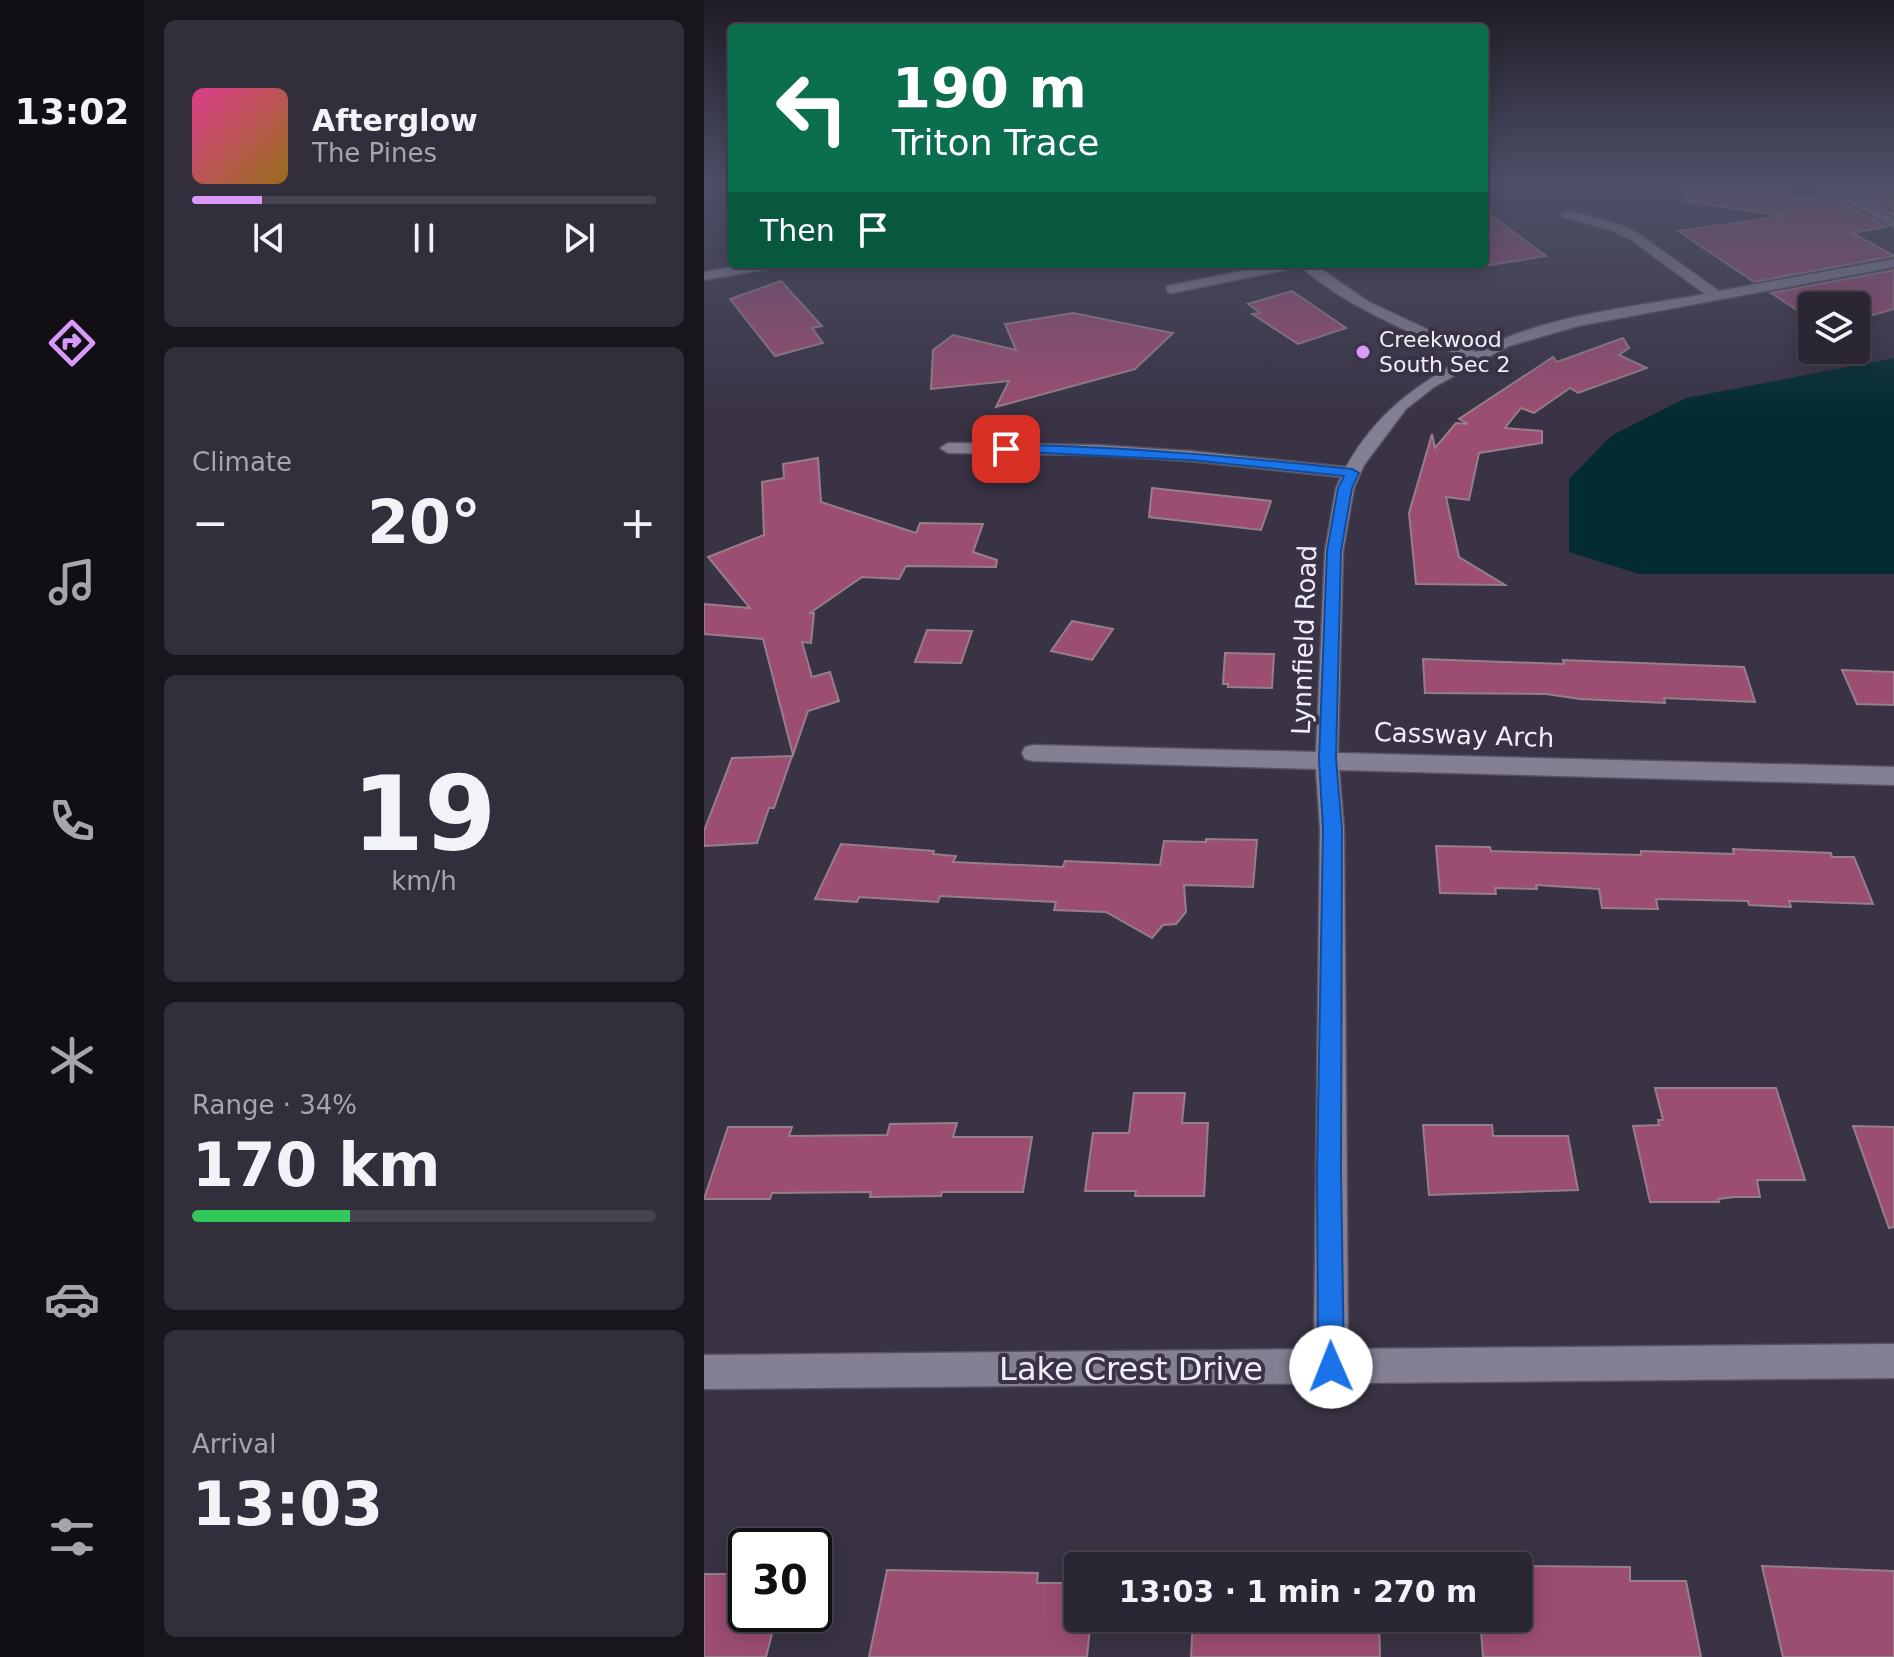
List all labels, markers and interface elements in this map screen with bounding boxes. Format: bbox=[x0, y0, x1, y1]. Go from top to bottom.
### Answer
text: 190 m bbox=[892, 55, 1087, 120]
icon: left bbox=[760, 56, 864, 160]
text: 13:02 bbox=[15, 91, 129, 132]
text: Afterglow bbox=[312, 103, 478, 138]
text: Triton Trace bbox=[892, 122, 1099, 163]
text: The Pines bbox=[312, 138, 437, 168]
icon: arrive bbox=[851, 208, 895, 252]
text: Then bbox=[760, 213, 835, 248]
icon: previous bbox=[247, 216, 291, 260]
icon: pause bbox=[402, 216, 446, 260]
icon: next bbox=[557, 216, 601, 260]
map controls bbox=[1798, 292, 1870, 364]
button: layers bbox=[1798, 292, 1870, 364]
icon: directions bbox=[44, 315, 100, 371]
place label: Creekwood South Sec 2 bbox=[1379, 327, 1511, 377]
marker: Creekwood South Sec 2 bbox=[1354, 343, 1372, 361]
pin bbox=[972, 415, 1040, 483]
icon: arrive bbox=[984, 427, 1028, 471]
text: Climate bbox=[192, 447, 292, 477]
text: 20° bbox=[367, 487, 481, 557]
text: − bbox=[192, 497, 229, 548]
text: + bbox=[619, 497, 656, 548]
street label: Lynnfield Road bbox=[1286, 545, 1322, 735]
icon: music bbox=[44, 554, 100, 610]
street label: Cassway Arch bbox=[1373, 717, 1555, 753]
text: 19 bbox=[352, 753, 496, 875]
icon: phone bbox=[44, 793, 100, 849]
text: km/h bbox=[391, 866, 457, 896]
icon: climate bbox=[44, 1032, 100, 1088]
text: Range · 34% bbox=[192, 1090, 357, 1120]
text: 170 km bbox=[192, 1130, 441, 1200]
icon: car bbox=[44, 1271, 100, 1327]
position arrow bbox=[1289, 1325, 1373, 1409]
street label: Lake Crest Drive bbox=[999, 1350, 1263, 1388]
text: Arrival bbox=[192, 1429, 276, 1459]
text: 13:03 bbox=[192, 1469, 383, 1539]
icon: filters bbox=[44, 1509, 100, 1565]
speed limit sign: 30 bbox=[728, 1528, 832, 1632]
text: 13:03 · 1 min · 270 m bbox=[1119, 1574, 1477, 1609]

